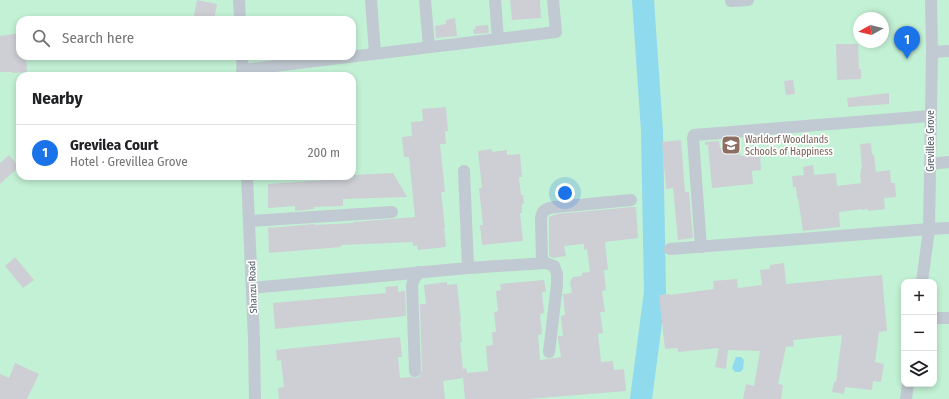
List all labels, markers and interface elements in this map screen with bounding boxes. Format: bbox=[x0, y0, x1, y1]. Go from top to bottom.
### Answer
north arrow bbox=[853, 12, 889, 48]
search box bbox=[16, 16, 356, 60]
pin: 1 bbox=[894, 26, 920, 59]
icon: search bbox=[30, 27, 52, 49]
text: Search here bbox=[62, 29, 134, 47]
text: Nearby bbox=[32, 88, 83, 109]
street label: Grevillea Grove bbox=[925, 110, 937, 172]
school or university icon: Warldorf Woodlands Schools of Happiness bbox=[720, 134, 742, 156]
place label: Warldorf Woodlands Schools of Happiness bbox=[745, 134, 833, 158]
text: Grevilea Court bbox=[70, 136, 159, 154]
text: 1 bbox=[42, 145, 48, 160]
text: 200 m bbox=[308, 145, 340, 160]
text: Hotel · Grevillea Grove bbox=[70, 154, 188, 169]
your location bbox=[555, 183, 575, 203]
street label: Shanzu Road bbox=[246, 260, 260, 313]
map controls bbox=[901, 279, 937, 387]
button: + bbox=[901, 279, 937, 315]
button: − bbox=[901, 315, 937, 351]
button: layers bbox=[901, 351, 937, 387]

